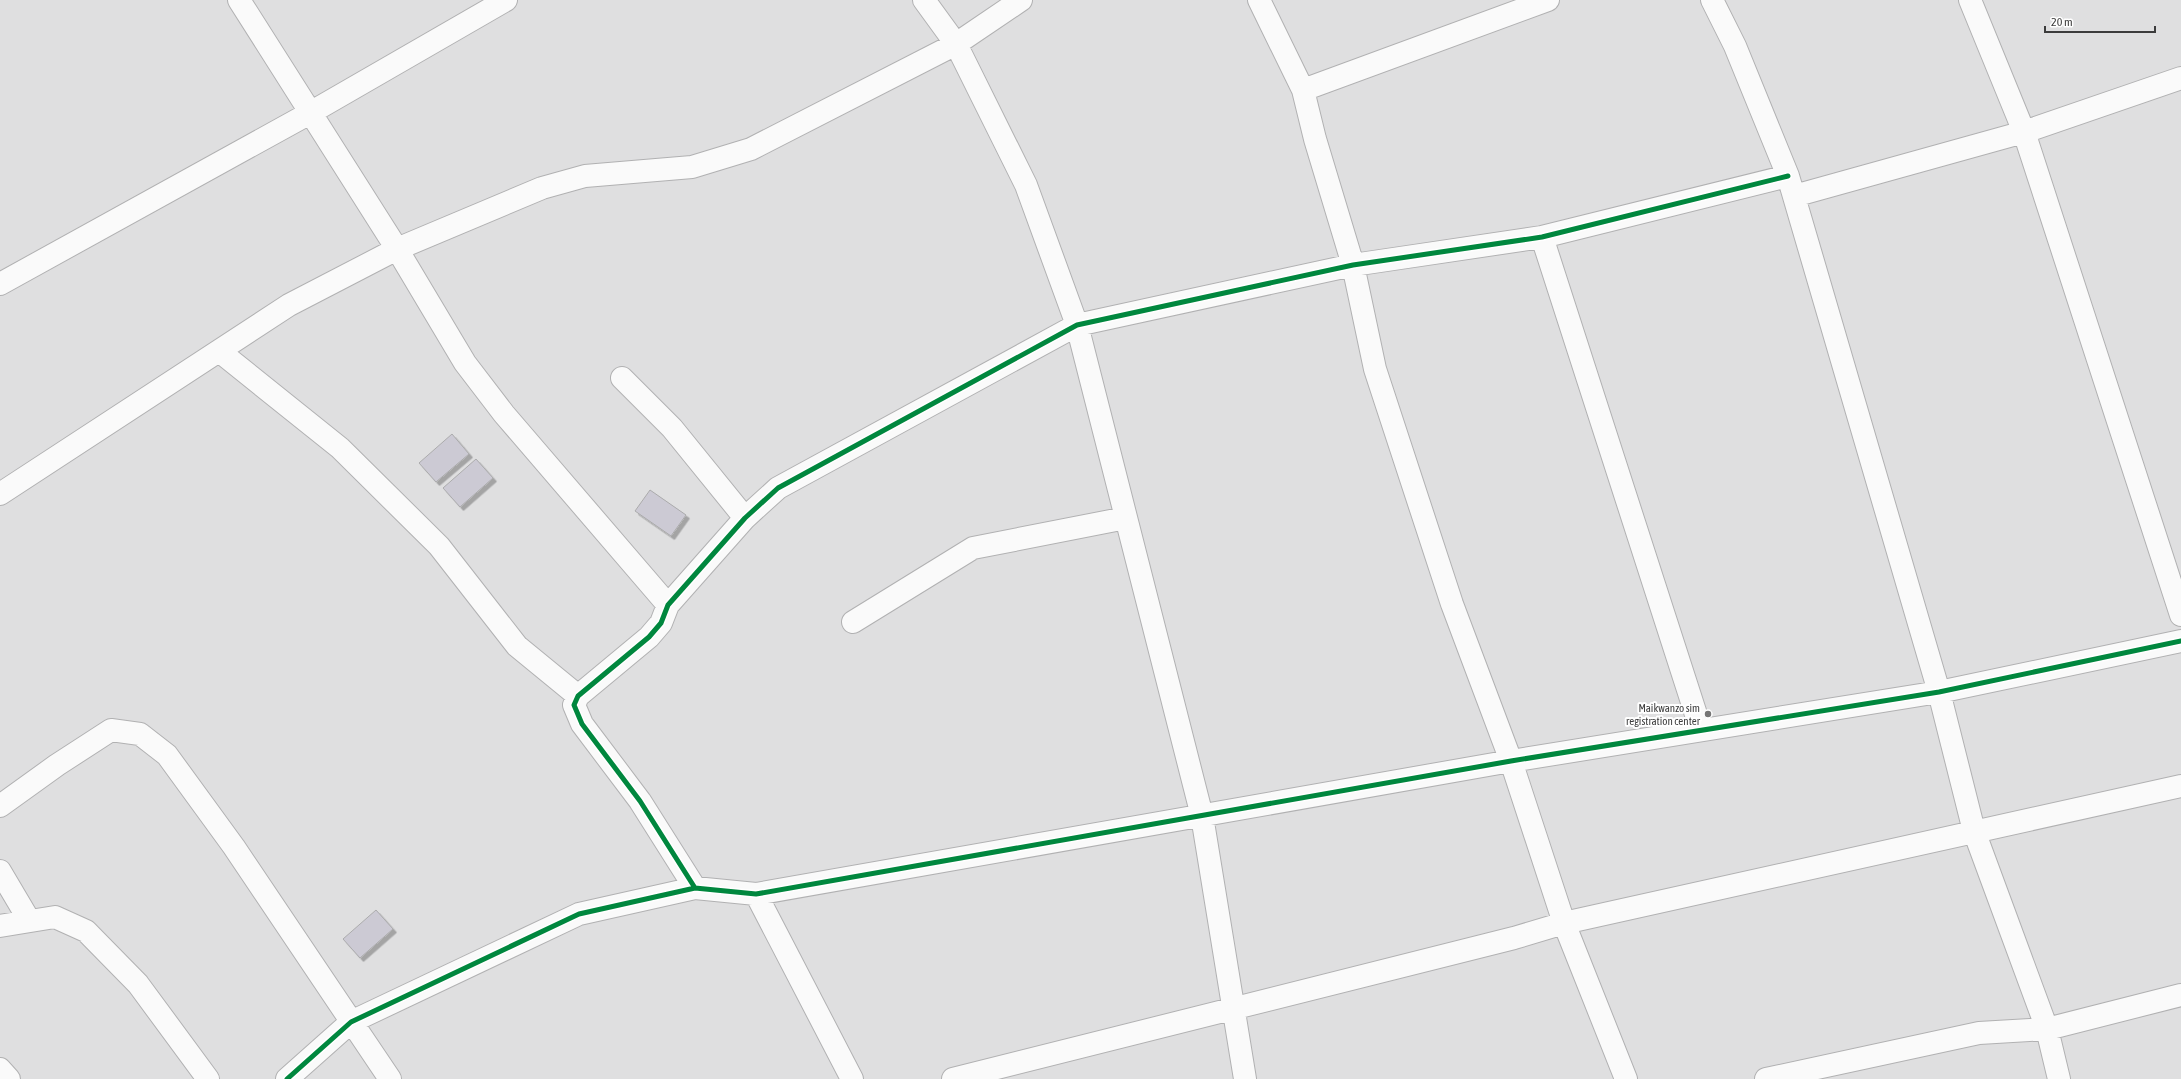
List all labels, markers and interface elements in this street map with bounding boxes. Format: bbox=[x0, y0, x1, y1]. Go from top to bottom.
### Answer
scale bar bbox=[2045, 8, 2155, 34]
text: 20 m bbox=[2051, 15, 2073, 29]
place label: Maikwanzo sim registration center bbox=[1626, 702, 1701, 727]
marker: Maikwanzo sim registration center bbox=[1703, 709, 1713, 719]

